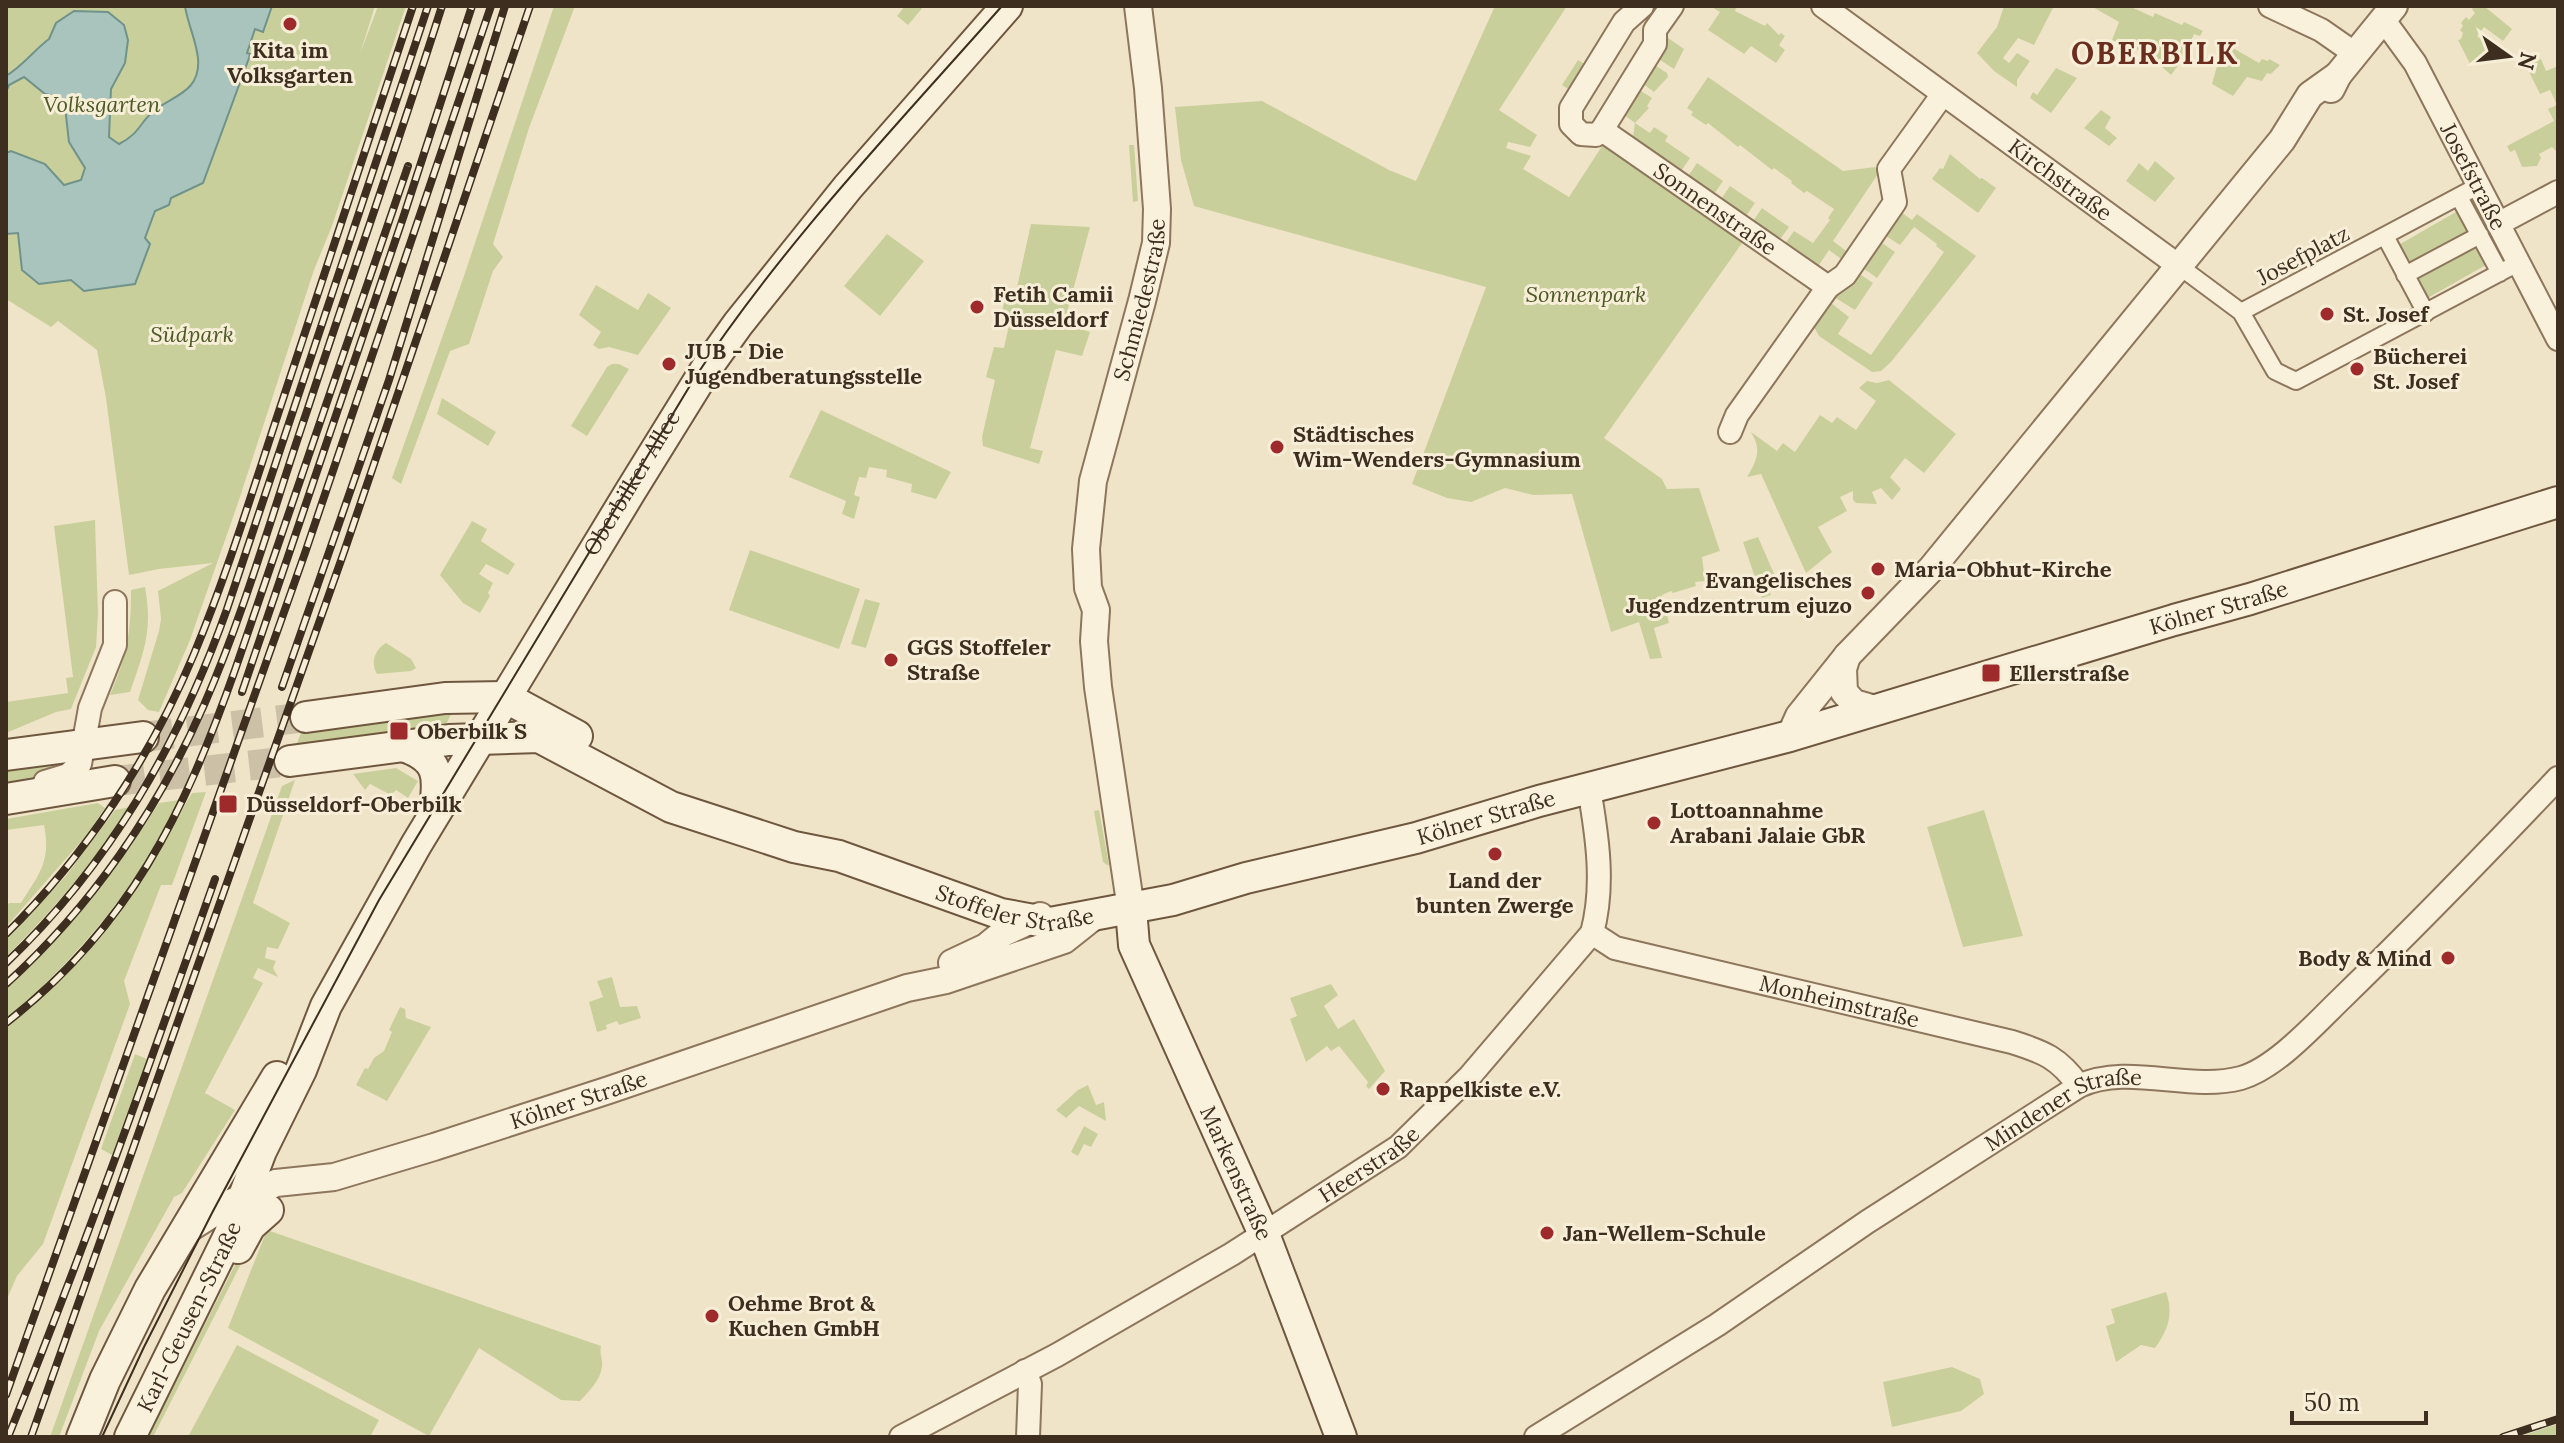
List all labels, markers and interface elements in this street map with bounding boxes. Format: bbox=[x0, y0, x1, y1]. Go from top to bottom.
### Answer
marker: Kita im Volksgarten bbox=[281, 15, 299, 33]
north arrow bbox=[2468, 16, 2548, 96]
district label: OBERBILK bbox=[2071, 34, 2239, 72]
place label: Kita im Volksgarten bbox=[227, 36, 353, 89]
text: N bbox=[2512, 49, 2543, 72]
park label: Volksgarten bbox=[43, 90, 161, 118]
street label: Josefstraße bbox=[2434, 117, 2513, 235]
street label: Kirchstraße bbox=[2003, 132, 2118, 227]
street label: Sonnenstraße bbox=[1648, 156, 1782, 261]
street label: Schmiedestraße bbox=[1107, 218, 1171, 384]
street label: Josefplatz bbox=[2251, 219, 2354, 291]
place label: Fetih Camii Düsseldorf bbox=[993, 280, 1114, 333]
park label: Sonnenpark bbox=[1526, 280, 1646, 308]
marker: Fetih Camii Düsseldorf bbox=[968, 298, 986, 316]
place label: St. Josef bbox=[2343, 300, 2430, 328]
marker: St. Josef bbox=[2318, 305, 2336, 323]
park label: Südpark bbox=[150, 320, 234, 348]
place label: JUB - Die Jugendberatungsstelle bbox=[685, 337, 922, 390]
place label: Bücherei St. Josef bbox=[2373, 342, 2467, 395]
marker: JUB - Die Jugendberatungsstelle bbox=[660, 355, 678, 373]
marker: Bücherei St. Josef bbox=[2348, 360, 2366, 378]
street label: Oberbilker Allee bbox=[577, 405, 686, 561]
place label: Städtisches Wim-Wenders-Gymnasium bbox=[1293, 420, 1581, 473]
marker: Städtisches Wim-Wenders-Gymnasium bbox=[1268, 438, 1286, 456]
place label: Maria-Obhut-Kirche bbox=[1894, 555, 2112, 583]
marker: Maria-Obhut-Kirche bbox=[1869, 560, 1887, 578]
place label: Evangelisches Jugendzentrum ejuzo bbox=[1626, 566, 1852, 619]
street label: Kölner Straße bbox=[2146, 574, 2291, 641]
marker: Evangelisches Jugendzentrum ejuzo bbox=[1859, 584, 1877, 602]
place label: GGS Stoffeler Straße bbox=[907, 633, 1051, 686]
marker: GGS Stoffeler Straße bbox=[882, 651, 900, 669]
place label: Ellerstraße bbox=[2009, 659, 2129, 687]
marker: Ellerstraße bbox=[1980, 662, 2002, 684]
place label: Oberbilk S bbox=[417, 717, 527, 745]
marker: Oberbilk S bbox=[388, 720, 410, 742]
street label: Kölner Straße bbox=[1414, 783, 1558, 851]
place label: Düsseldorf-Oberbilk bbox=[246, 790, 462, 818]
marker: Düsseldorf-Oberbilk bbox=[217, 793, 239, 815]
place label: Lottoannahme Arabani Jalaie GbR bbox=[1670, 796, 1865, 849]
marker: Lottoannahme Arabani Jalaie GbR bbox=[1645, 814, 1663, 832]
marker: Land der bunten Zwerge bbox=[1486, 845, 1504, 863]
place label: Land der bunten Zwerge bbox=[1415, 866, 1574, 919]
street label: Stoffeler Straße bbox=[932, 878, 1096, 937]
place label: Body & Mind bbox=[2298, 944, 2432, 972]
marker: Body & Mind bbox=[2439, 949, 2457, 967]
street label: Monheimstraße bbox=[1757, 969, 1922, 1034]
street label: Mindener Straße bbox=[1979, 1063, 2143, 1157]
street label: Kölner Straße bbox=[506, 1064, 651, 1135]
place label: Rappelkiste e.V. bbox=[1399, 1075, 1561, 1103]
marker: Rappelkiste e.V. bbox=[1374, 1080, 1392, 1098]
street label: Markenstraße bbox=[1194, 1101, 1279, 1245]
street label: Heerstraße bbox=[1313, 1120, 1425, 1209]
street label: Karl-Geusen-Straße bbox=[130, 1218, 247, 1417]
place label: Jan-Wellem-Schule bbox=[1563, 1219, 1766, 1247]
marker: Jan-Wellem-Schule bbox=[1538, 1224, 1556, 1242]
place label: Oehme Brot & Kuchen GmbH bbox=[728, 1289, 880, 1342]
marker: Oehme Brot & Kuchen GmbH bbox=[703, 1307, 721, 1325]
scale bar bbox=[2292, 1375, 2426, 1425]
text: 50 m bbox=[2304, 1387, 2360, 1418]

